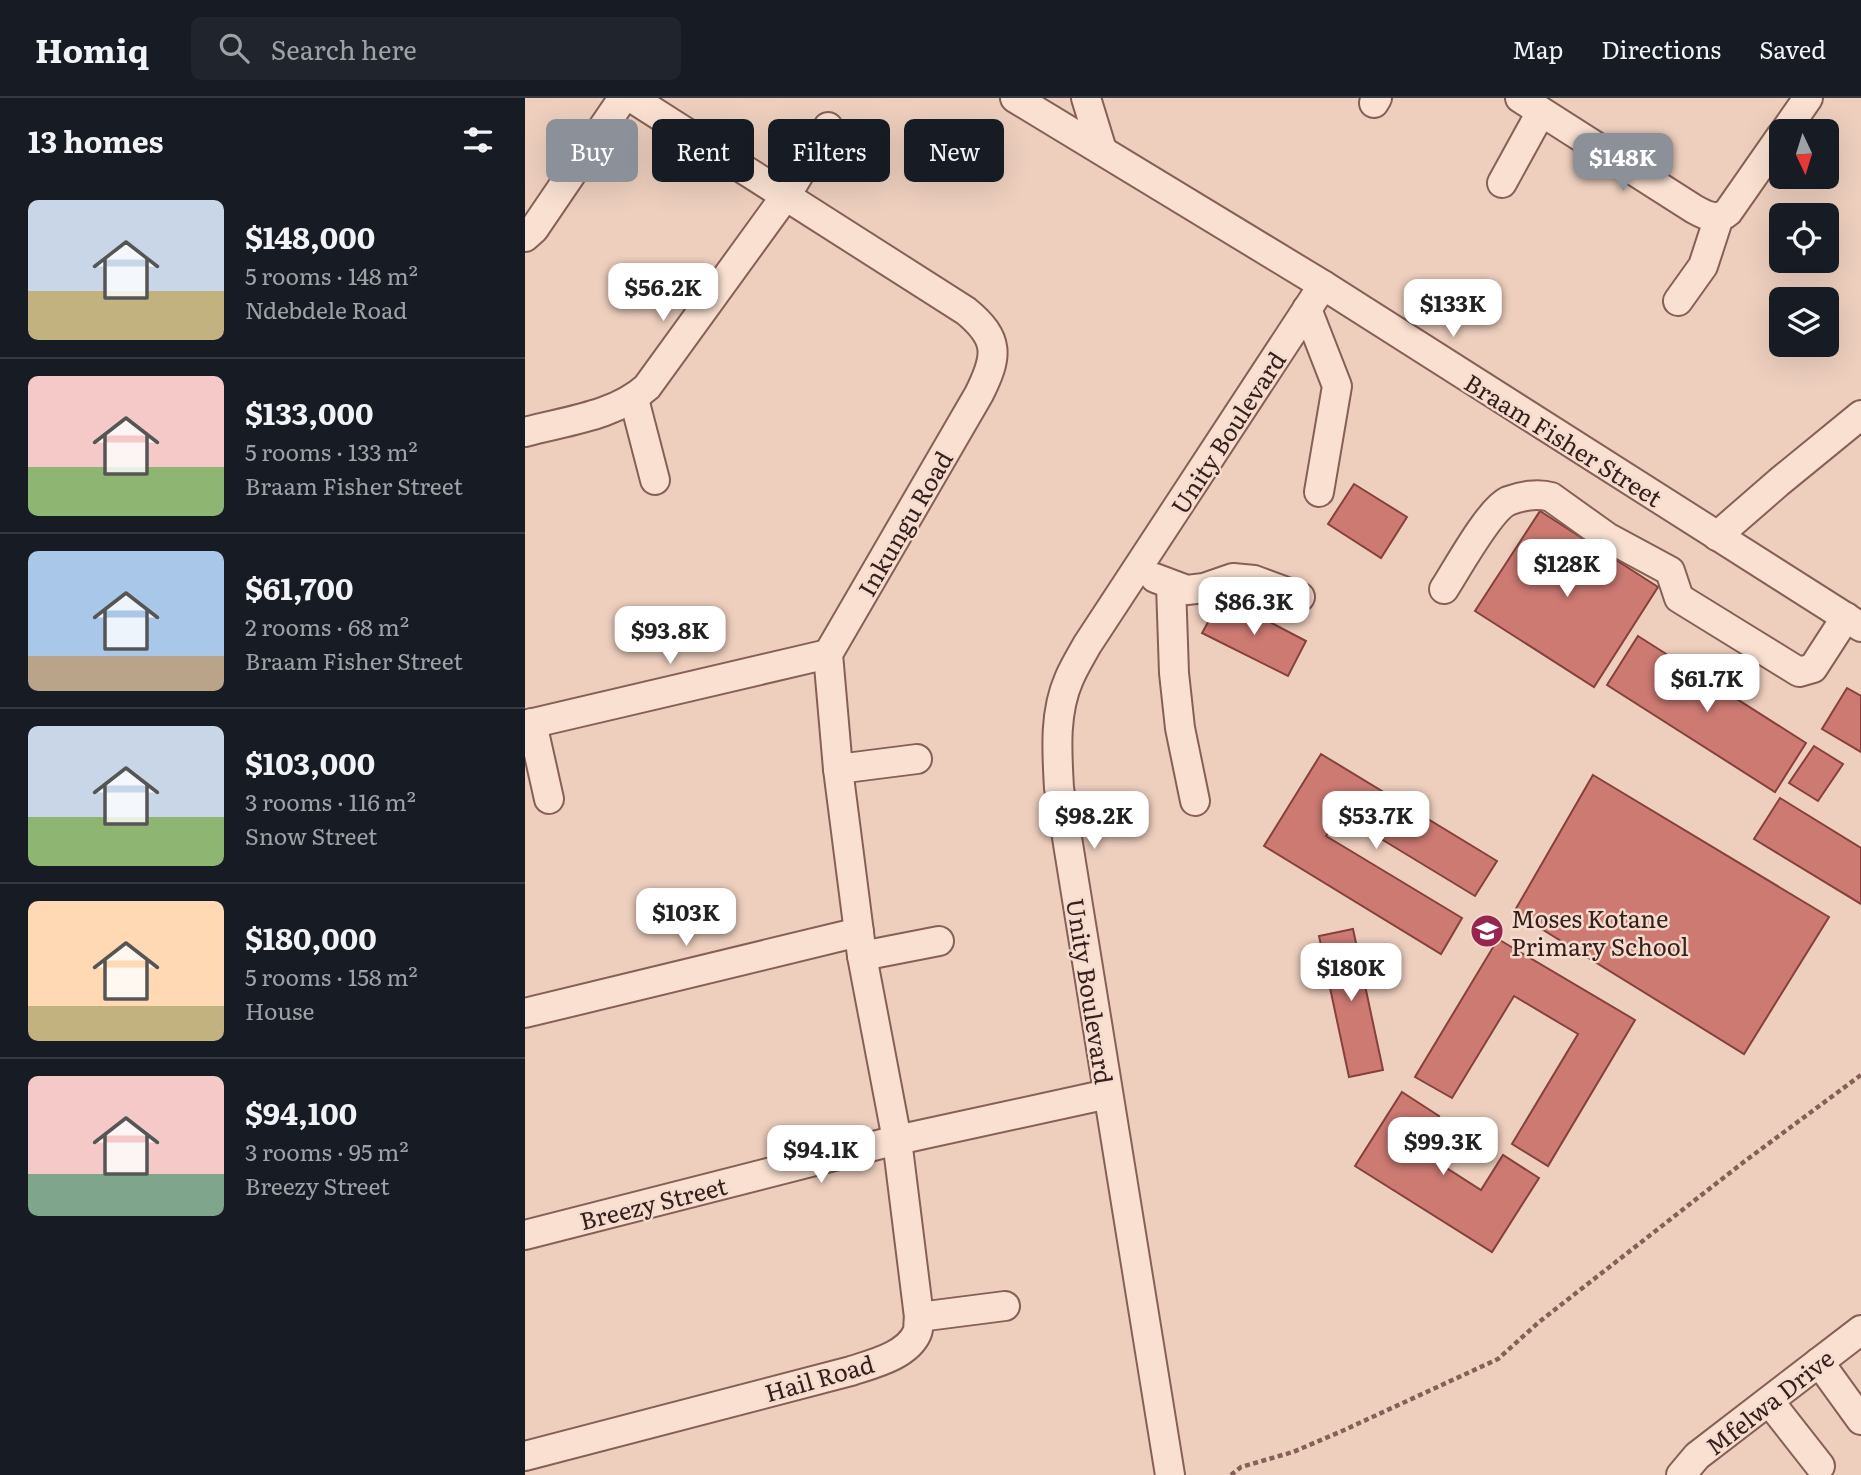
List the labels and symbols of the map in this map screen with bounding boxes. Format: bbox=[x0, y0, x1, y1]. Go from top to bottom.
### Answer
north arrow bbox=[1769, 119, 1839, 189]
pin: $148K bbox=[1574, 134, 1672, 193]
pin: $56.2K bbox=[606, 264, 720, 323]
pin: $133K bbox=[1404, 280, 1502, 339]
street label: Unity Boulevard bbox=[1161, 344, 1293, 520]
street label: Braam Fisher Street bbox=[1458, 364, 1670, 514]
street label: Inkungu Road bbox=[848, 443, 960, 602]
pin: $128K bbox=[1518, 540, 1616, 599]
pin: $86.3K bbox=[1197, 578, 1311, 637]
pin: $93.8K bbox=[613, 606, 727, 666]
pin: $61.7K bbox=[1650, 654, 1764, 714]
pin: $98.2K bbox=[1037, 792, 1151, 851]
pin: $53.7K bbox=[1319, 792, 1433, 851]
pin: $103K bbox=[637, 888, 735, 948]
street label: Unity Boulevard bbox=[1059, 896, 1123, 1087]
place label: Moses Kotane Primary School bbox=[1511, 900, 1688, 963]
school or university icon: Moses Kotane Primary School bbox=[1468, 912, 1506, 950]
pin: $180K bbox=[1302, 944, 1400, 1003]
pin: $99.3K bbox=[1386, 1118, 1500, 1177]
pin: $94.1K bbox=[764, 1126, 878, 1185]
street label: Breezy Street bbox=[576, 1167, 731, 1237]
street label: Mfelwa Drive bbox=[1698, 1340, 1840, 1462]
street label: Hail Road bbox=[760, 1345, 878, 1409]

